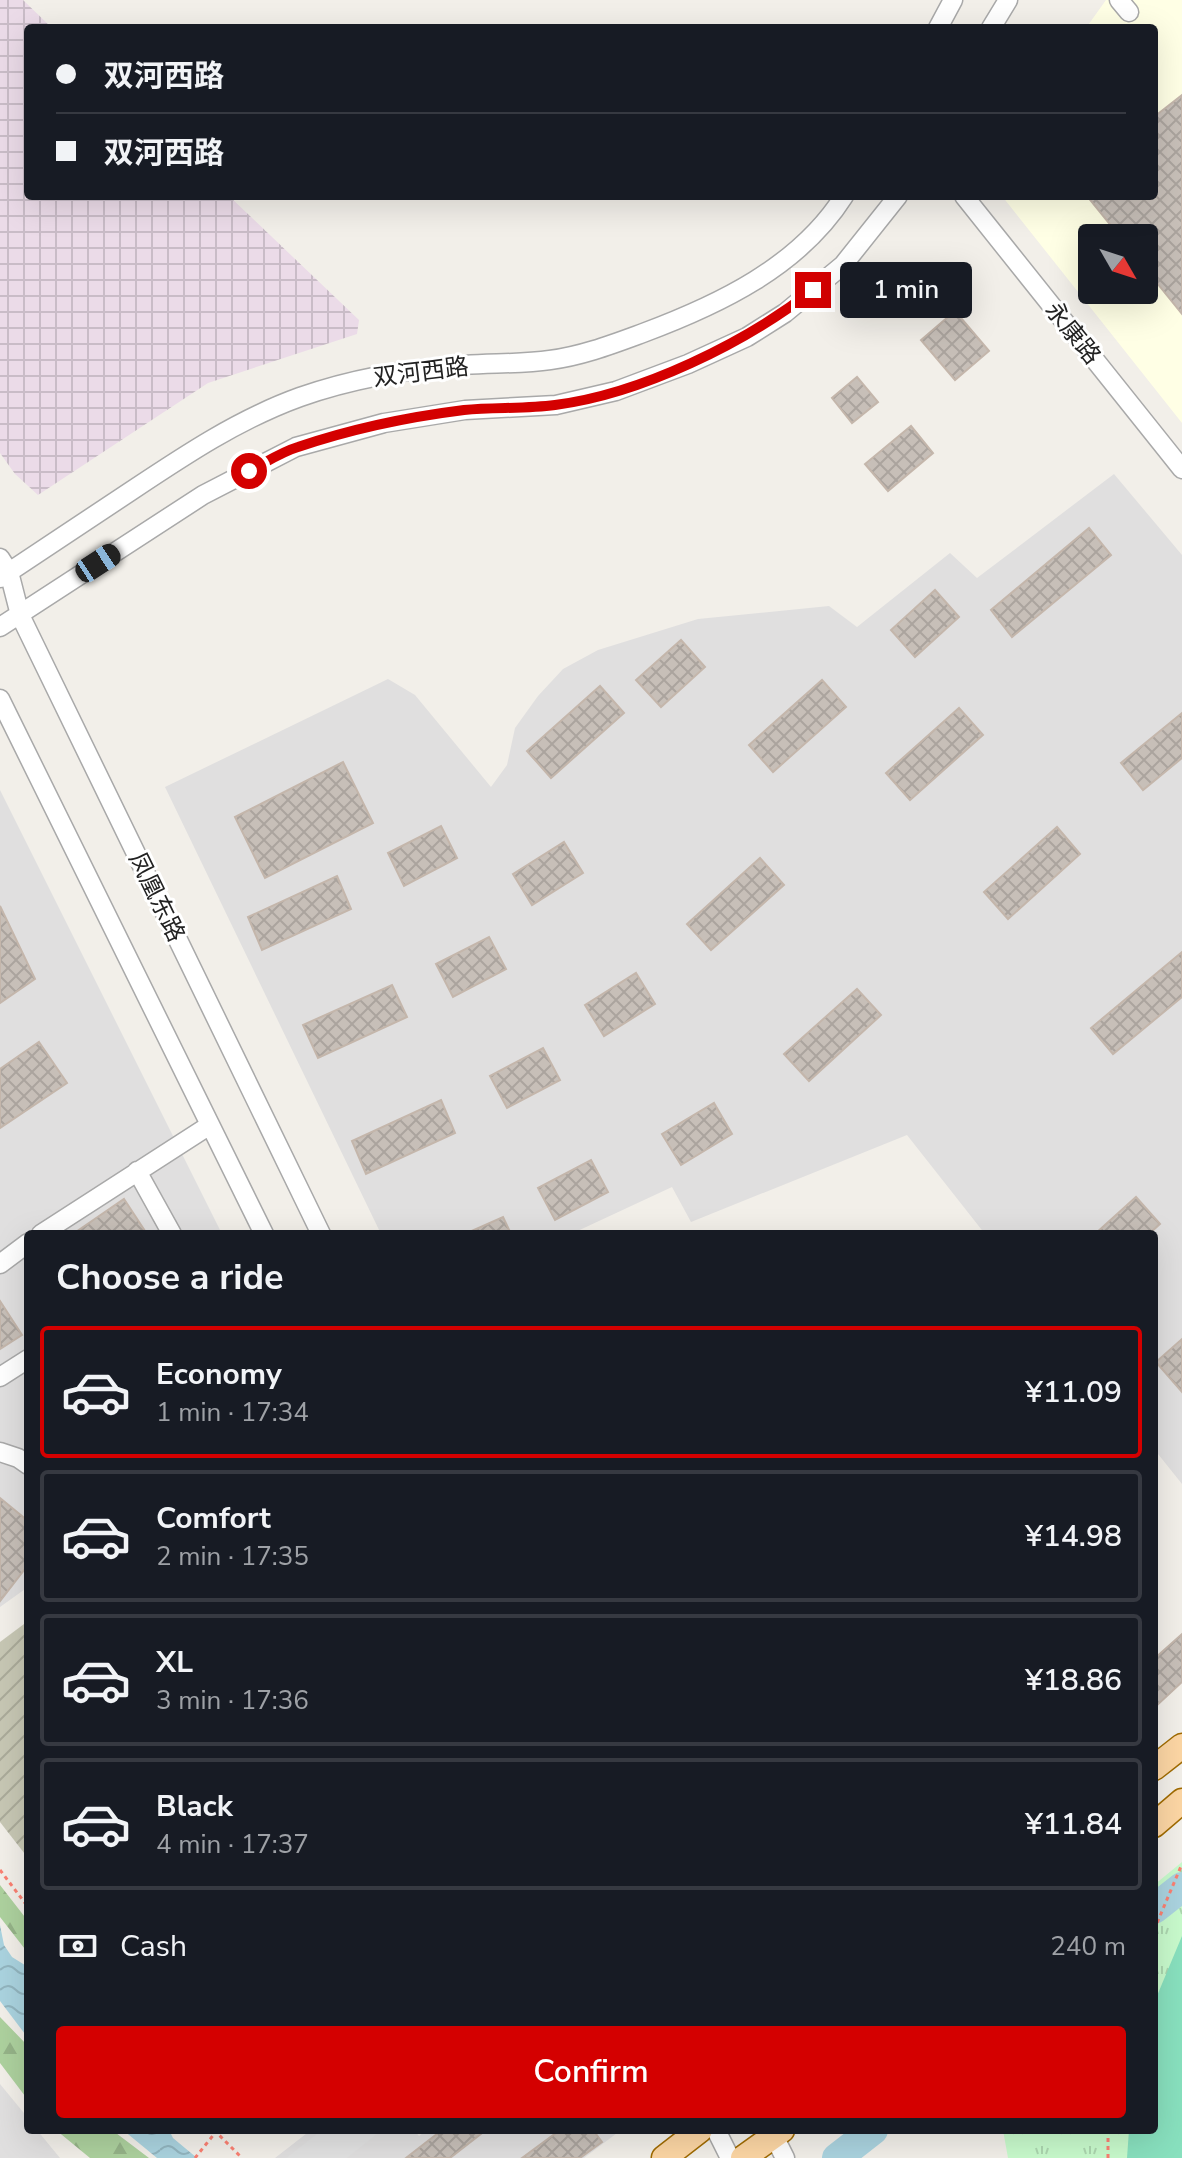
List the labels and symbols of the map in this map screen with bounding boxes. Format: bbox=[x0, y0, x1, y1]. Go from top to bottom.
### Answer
north arrow bbox=[1078, 224, 1158, 304]
callout: 1 min bbox=[841, 262, 973, 318]
route end bbox=[795, 272, 831, 308]
street label: 永康路 bbox=[1038, 295, 1108, 371]
street label: 双河西路 bbox=[371, 350, 471, 394]
route start bbox=[231, 453, 267, 489]
car bbox=[71, 540, 125, 586]
street label: 凤凰东路 bbox=[122, 847, 192, 947]

